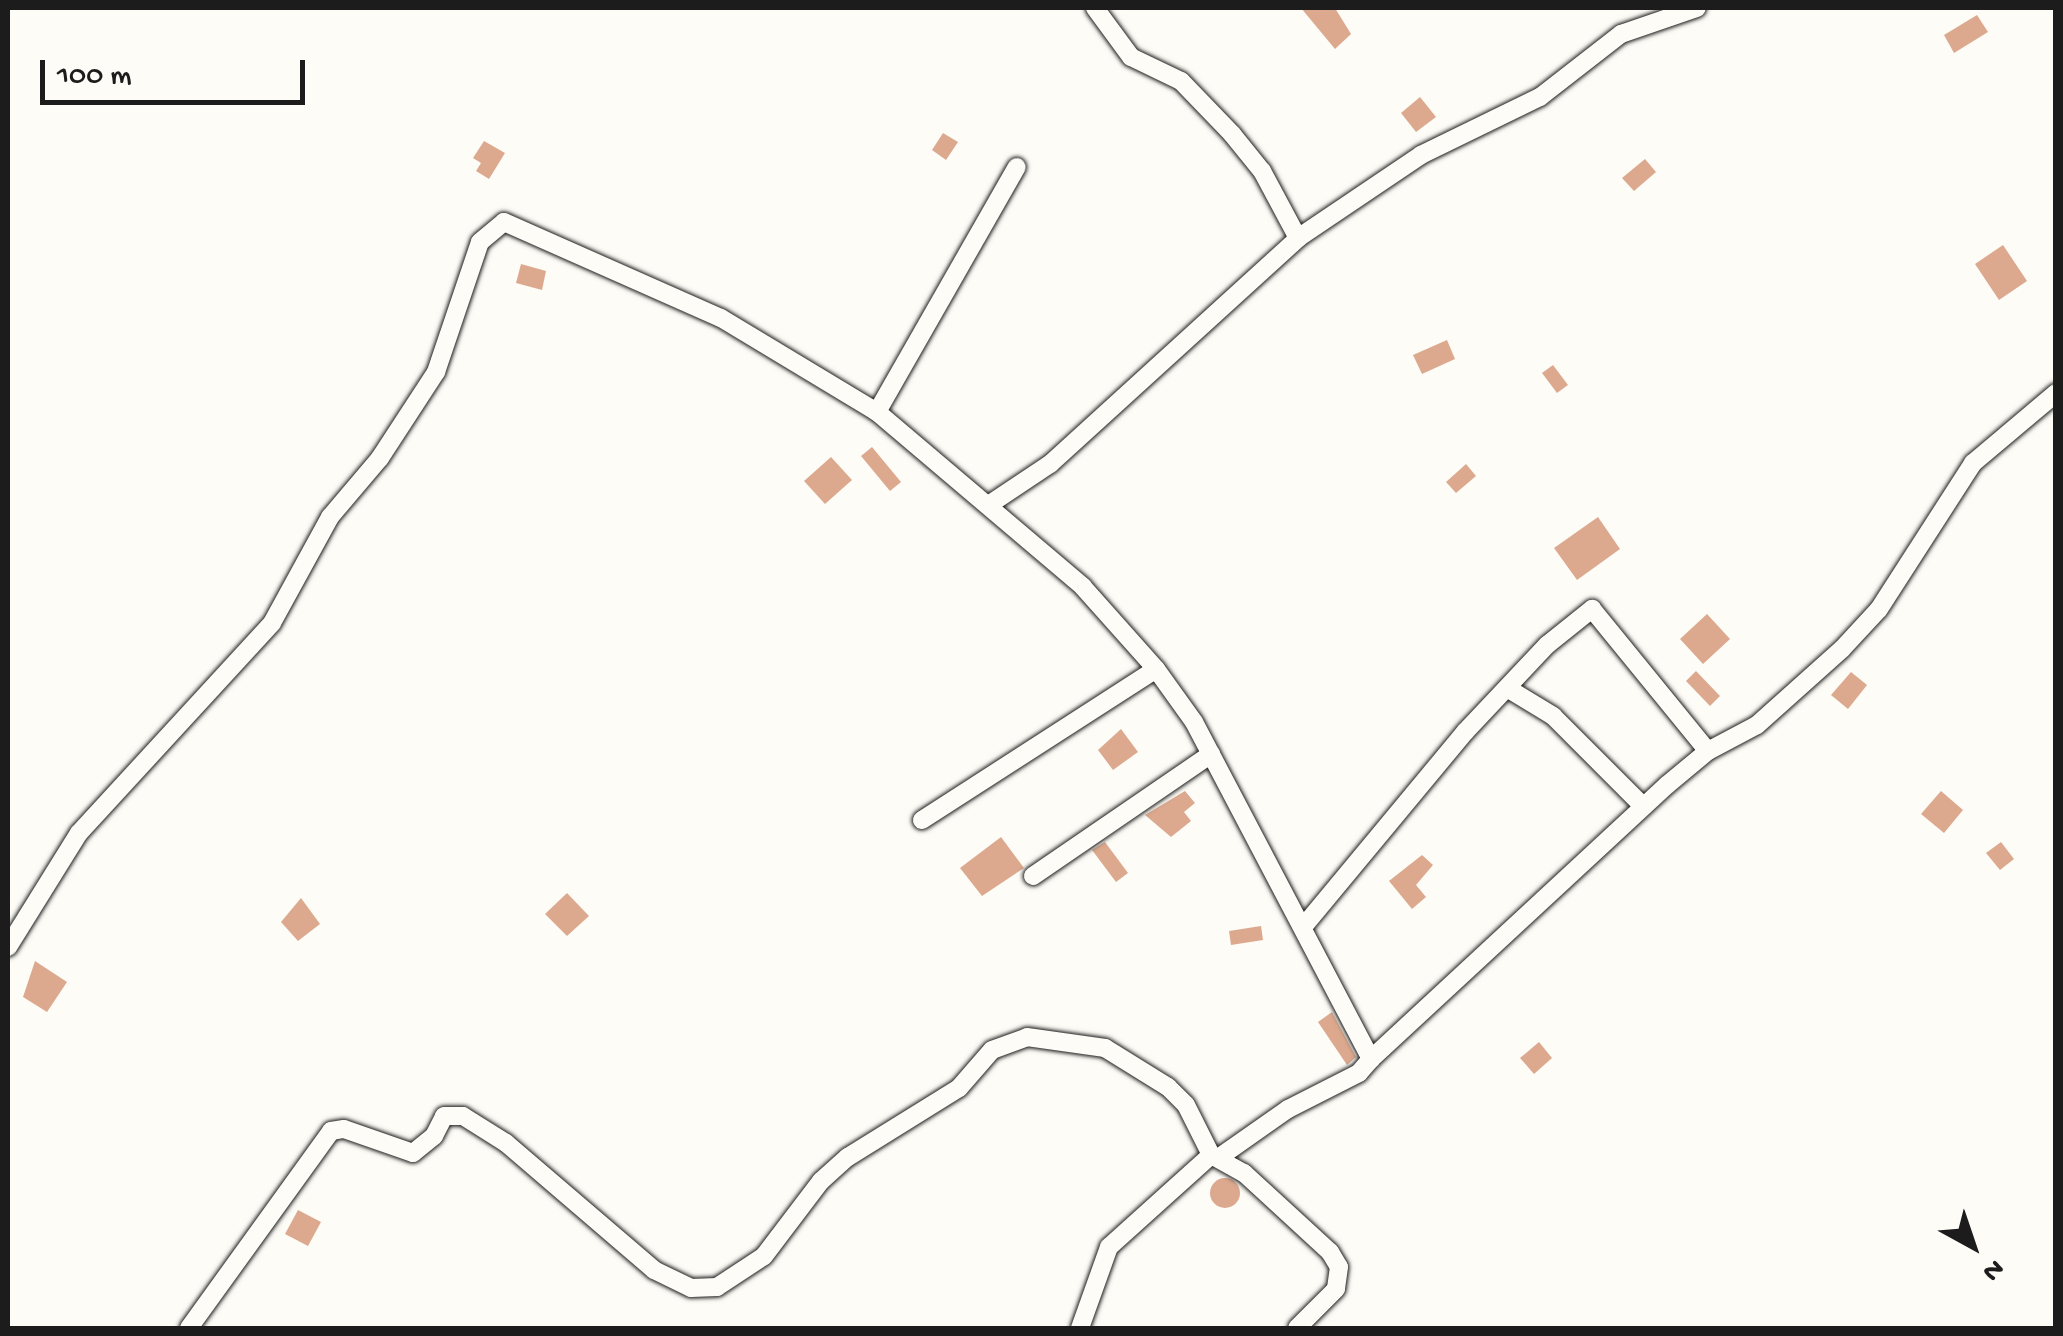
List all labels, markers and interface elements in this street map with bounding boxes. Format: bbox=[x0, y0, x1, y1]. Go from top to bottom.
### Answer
scale bar bbox=[45, 40, 310, 102]
text: 100 m bbox=[57, 60, 132, 95]
north arrow bbox=[1923, 1196, 2023, 1296]
text: N bbox=[1975, 1251, 2010, 1288]

